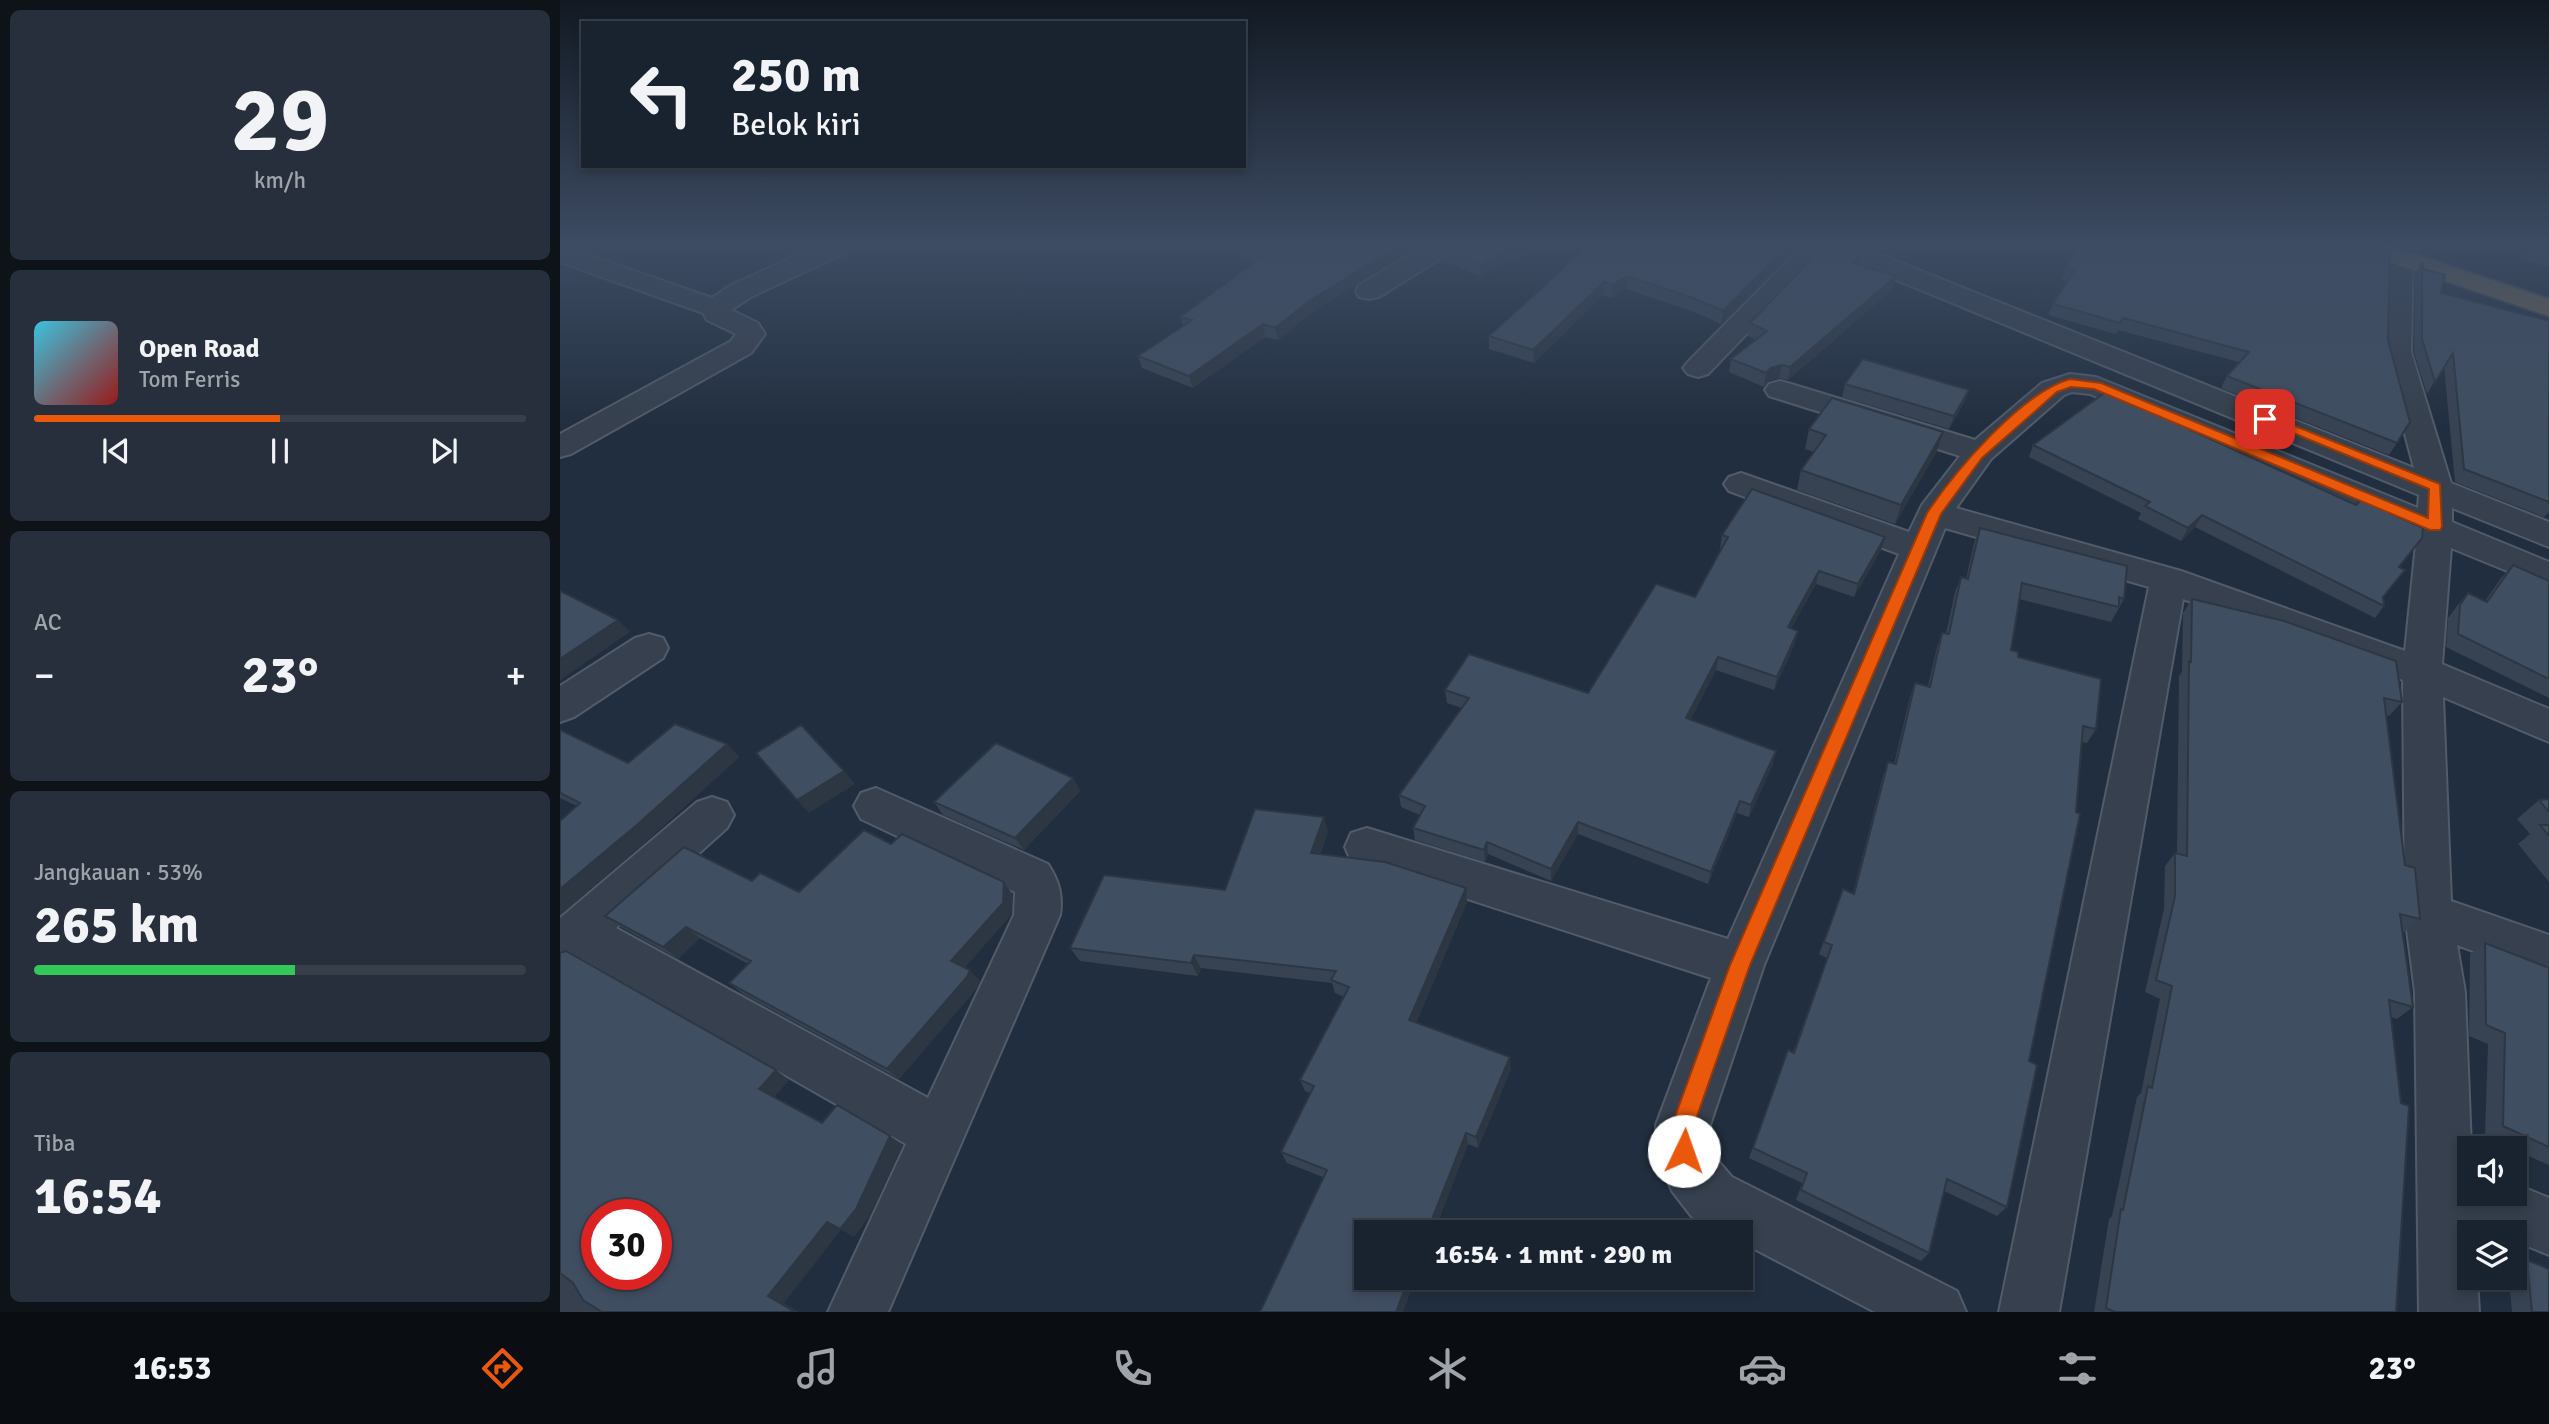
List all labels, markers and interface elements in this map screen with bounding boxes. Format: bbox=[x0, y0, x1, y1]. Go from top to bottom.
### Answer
text: 250 m bbox=[731, 45, 861, 105]
icon: left bbox=[616, 49, 707, 140]
text: 29 bbox=[231, 64, 329, 177]
text: Belok kiri bbox=[731, 105, 861, 144]
text: km/h bbox=[254, 166, 306, 195]
text: Open Road bbox=[139, 333, 260, 365]
text: Tom Ferris bbox=[139, 365, 240, 394]
pin bbox=[2235, 389, 2295, 449]
icon: arrive bbox=[2246, 400, 2284, 438]
icon: previous bbox=[97, 432, 135, 470]
icon: pause bbox=[261, 432, 299, 470]
icon: next bbox=[425, 432, 463, 470]
text: AC bbox=[34, 608, 62, 637]
text: 23° bbox=[242, 643, 318, 707]
text: − bbox=[34, 652, 55, 699]
text: + bbox=[505, 652, 526, 699]
text: Jangkauan · 53% bbox=[34, 858, 203, 887]
text: 265 km bbox=[34, 893, 199, 957]
position arrow bbox=[1647, 1114, 1721, 1188]
text: Tiba bbox=[34, 1129, 75, 1158]
map controls bbox=[2457, 1136, 2527, 1290]
button: sound bbox=[2457, 1136, 2527, 1206]
text: 16:54 bbox=[34, 1164, 162, 1228]
speed limit sign: 30 bbox=[581, 1199, 672, 1290]
button: layers bbox=[2457, 1220, 2527, 1290]
text: 16:54 · 1 mnt · 290 m bbox=[1435, 1239, 1672, 1271]
icon: directions bbox=[478, 1344, 527, 1393]
icon: music bbox=[793, 1344, 842, 1393]
icon: phone bbox=[1108, 1344, 1157, 1393]
icon: climate bbox=[1423, 1344, 1472, 1393]
icon: car bbox=[1738, 1344, 1787, 1393]
icon: filters bbox=[2053, 1344, 2102, 1393]
text: 16:53 bbox=[133, 1349, 212, 1388]
text: 23° bbox=[2368, 1349, 2416, 1388]

